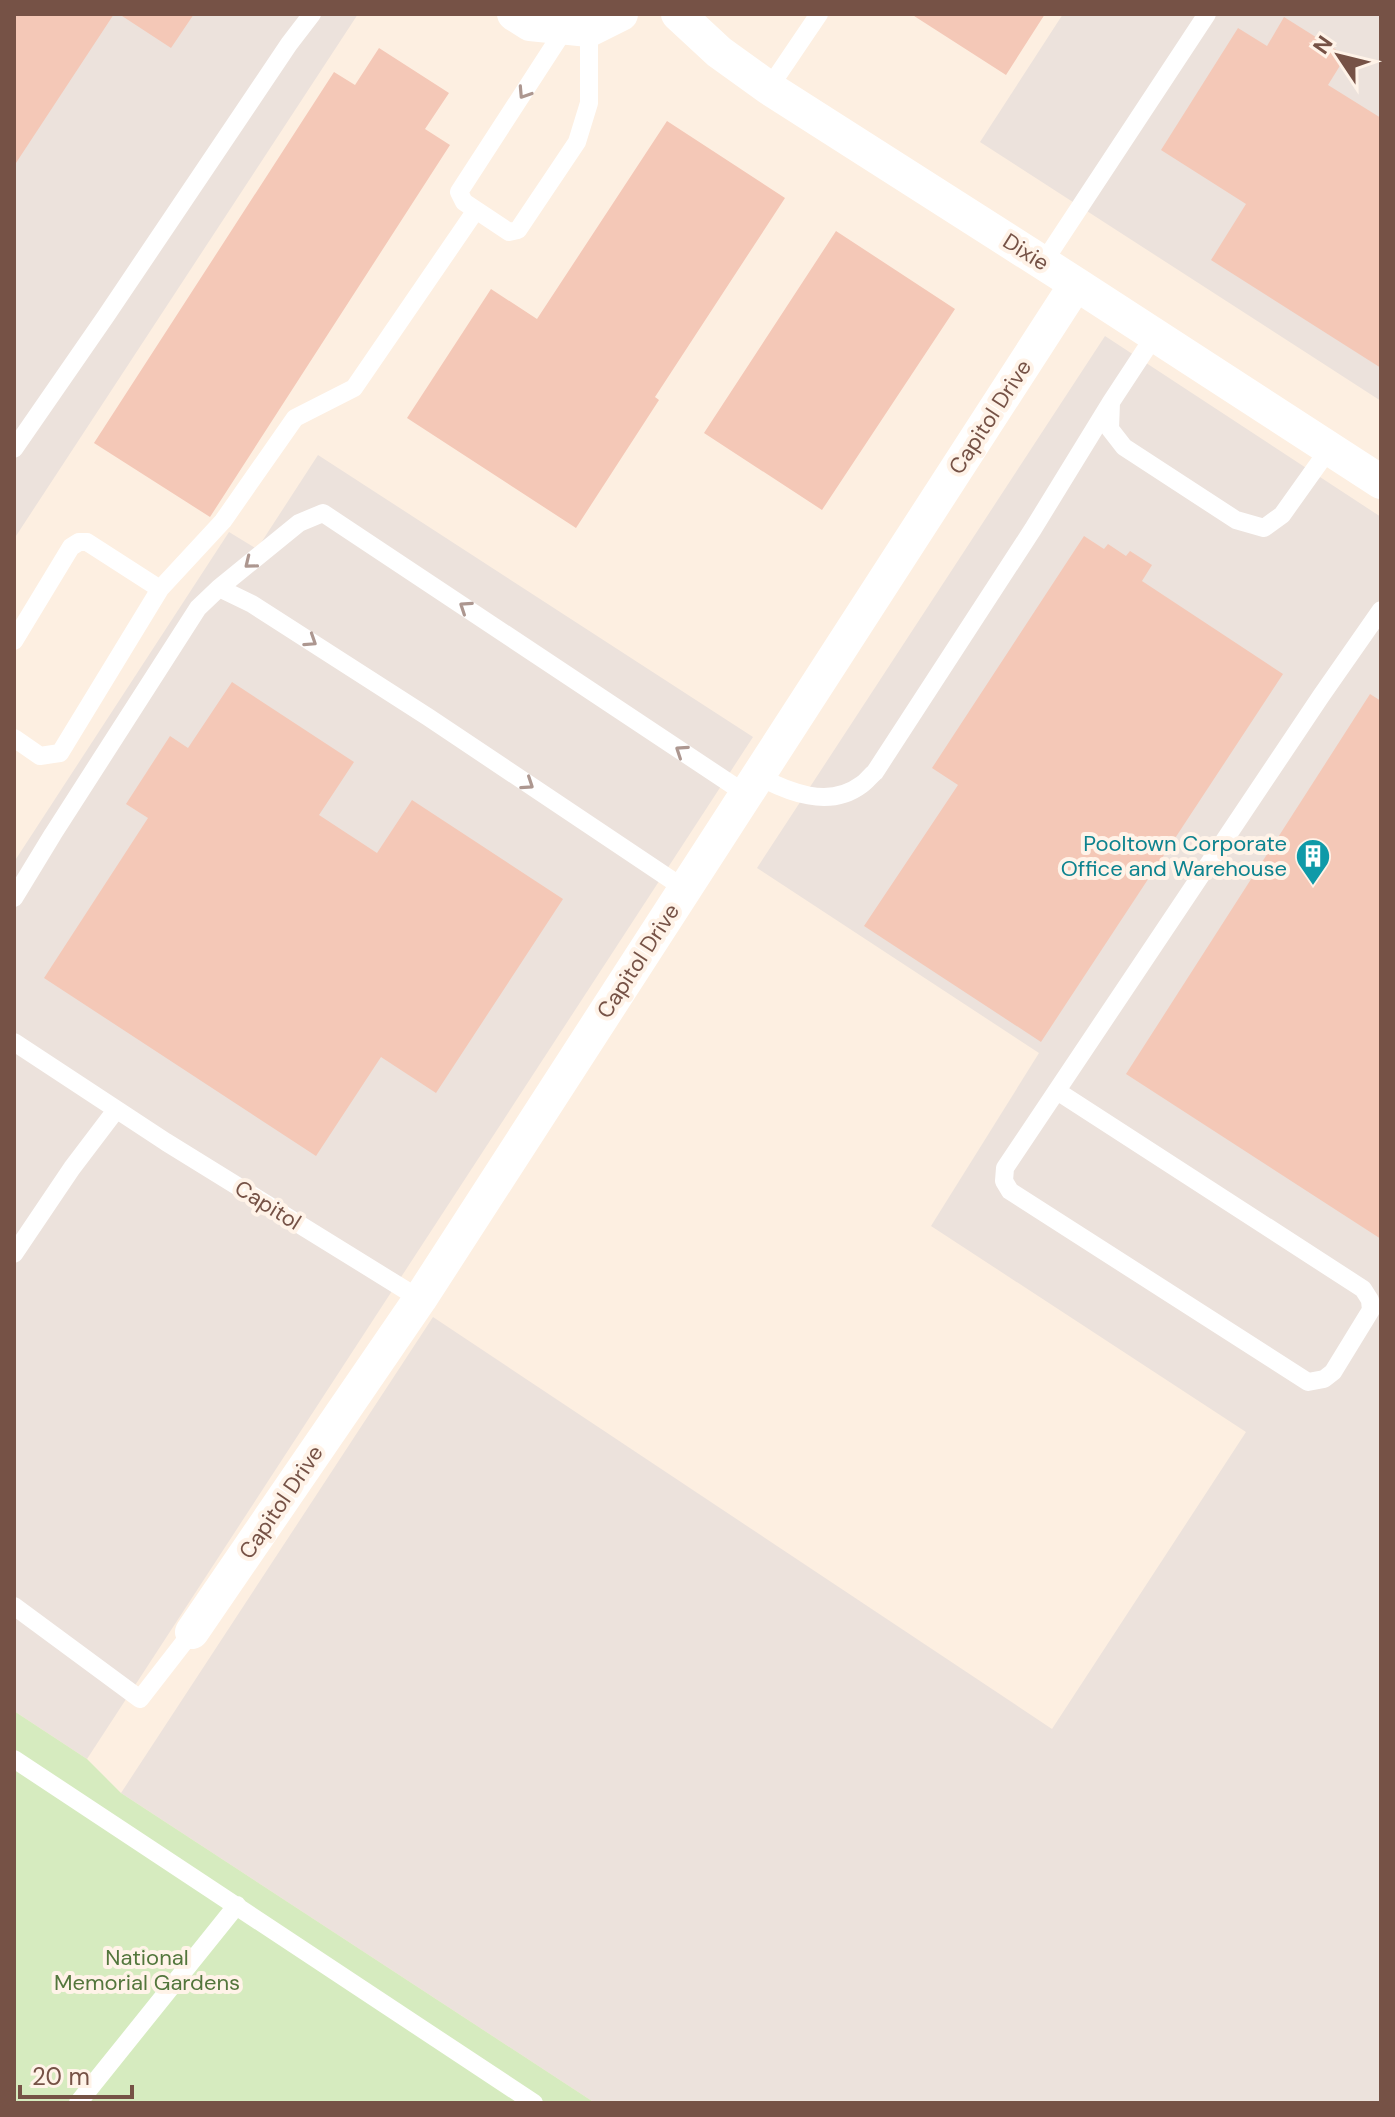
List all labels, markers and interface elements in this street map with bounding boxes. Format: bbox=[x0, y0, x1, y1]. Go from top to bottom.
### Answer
north arrow bbox=[1299, 16, 1379, 96]
text: N bbox=[1307, 30, 1340, 60]
one-way arrow bbox=[519, 84, 534, 98]
street label: Dixie bbox=[997, 227, 1055, 277]
street label: Capitol Drive bbox=[942, 354, 1038, 480]
one-way arrow bbox=[245, 553, 259, 568]
one-way arrow bbox=[459, 602, 474, 617]
one-way arrow bbox=[302, 632, 316, 647]
one-way arrow bbox=[676, 746, 690, 761]
one-way arrow bbox=[520, 774, 534, 789]
place label: Pooltown Corporate Office and Warehouse bbox=[1061, 829, 1287, 883]
building icon: Pooltown Corporate Office and Warehouse bbox=[1294, 837, 1332, 887]
street label: Capitol Drive bbox=[590, 898, 686, 1024]
street label: Capitol bbox=[229, 1173, 307, 1237]
street label: Capitol Drive bbox=[232, 1440, 330, 1564]
park label: National Memorial Gardens bbox=[54, 1943, 240, 1997]
scale bar bbox=[20, 2049, 132, 2099]
text: 20 m bbox=[32, 2061, 90, 2092]

